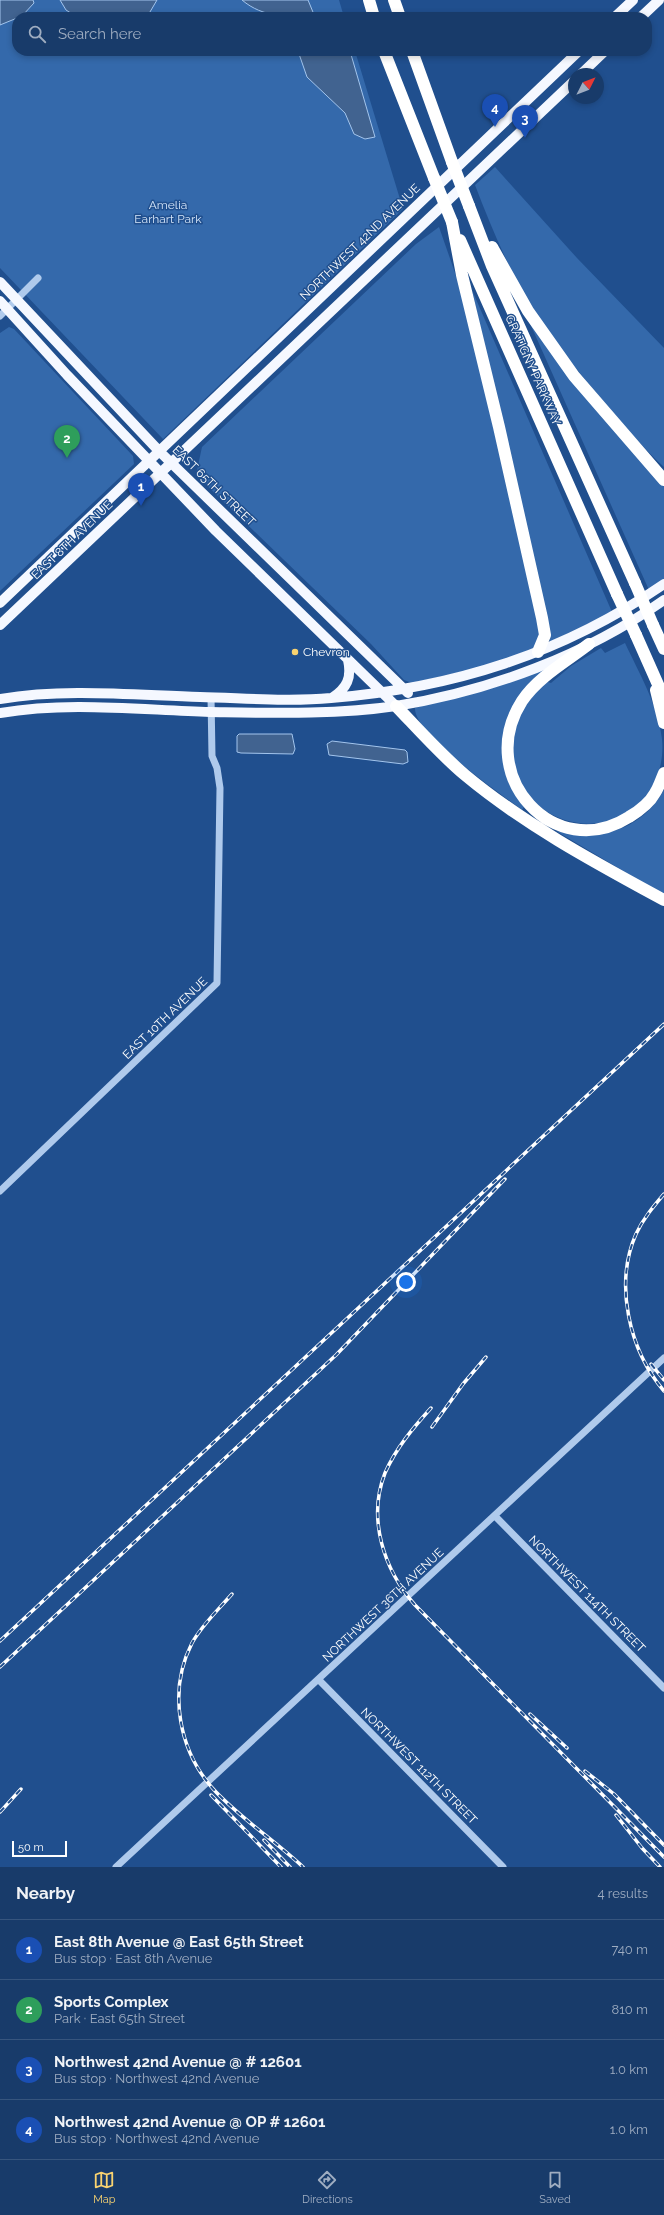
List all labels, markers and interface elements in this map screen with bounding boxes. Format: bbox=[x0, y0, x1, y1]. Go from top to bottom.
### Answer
search box bbox=[12, 12, 652, 56]
icon: search bbox=[26, 23, 48, 45]
text: Search here bbox=[58, 25, 141, 43]
north arrow bbox=[568, 68, 604, 104]
pin: 4 bbox=[482, 94, 508, 127]
pin: 3 bbox=[512, 105, 538, 138]
street label: NORTHWEST 42ND AVENUE bbox=[297, 181, 423, 303]
park label: Amelia Earhart Park bbox=[134, 198, 202, 226]
street label: GRATIGNY PARKWAY bbox=[502, 313, 564, 428]
pin: 2 bbox=[54, 425, 80, 458]
street label: EAST 65TH STREET bbox=[170, 443, 259, 530]
pin: 1 bbox=[128, 473, 154, 506]
street label: EAST 8TH AVENUE bbox=[29, 498, 115, 582]
place label: Chevron bbox=[303, 645, 350, 659]
marker: Chevron bbox=[290, 647, 300, 657]
street label: EAST 10TH AVENUE bbox=[120, 974, 210, 1062]
your location bbox=[396, 1272, 416, 1292]
street label: NORTHWEST 114TH STREET bbox=[526, 1533, 649, 1656]
street label: NORTHWEST 36TH AVENUE bbox=[320, 1545, 446, 1665]
street label: NORTHWEST 112TH STREET bbox=[358, 1705, 481, 1828]
scale bar bbox=[12, 1839, 67, 1858]
text: 50 m bbox=[18, 1841, 44, 1854]
text: Nearby bbox=[16, 1883, 75, 1903]
text: 4 results bbox=[597, 1886, 648, 1901]
text: East 8th Avenue @ East 65th Street bbox=[54, 1933, 303, 1951]
text: 1 bbox=[26, 1942, 32, 1957]
text: 740 m bbox=[611, 1942, 648, 1957]
text: Bus stop · East 8th Avenue bbox=[54, 1951, 212, 1966]
text: Sports Complex bbox=[54, 1993, 169, 2011]
text: 2 bbox=[25, 2002, 33, 2017]
text: 810 m bbox=[612, 2002, 648, 2017]
text: Park · East 65th Street bbox=[54, 2011, 185, 2026]
text: Northwest 42nd Avenue @ # 12601 bbox=[54, 2053, 302, 2071]
text: 3 bbox=[25, 2062, 33, 2077]
text: 1.0 km bbox=[610, 2062, 648, 2077]
text: Bus stop · Northwest 42nd Avenue bbox=[54, 2071, 259, 2086]
text: Northwest 42nd Avenue @ OP # 12601 bbox=[54, 2113, 325, 2131]
text: 4 bbox=[25, 2122, 33, 2137]
text: 1.0 km bbox=[610, 2122, 648, 2137]
text: Bus stop · Northwest 42nd Avenue bbox=[54, 2131, 259, 2146]
tab: Map bbox=[93, 2169, 116, 2206]
tab: Directions bbox=[302, 2169, 353, 2206]
tab: Saved bbox=[539, 2169, 571, 2206]

